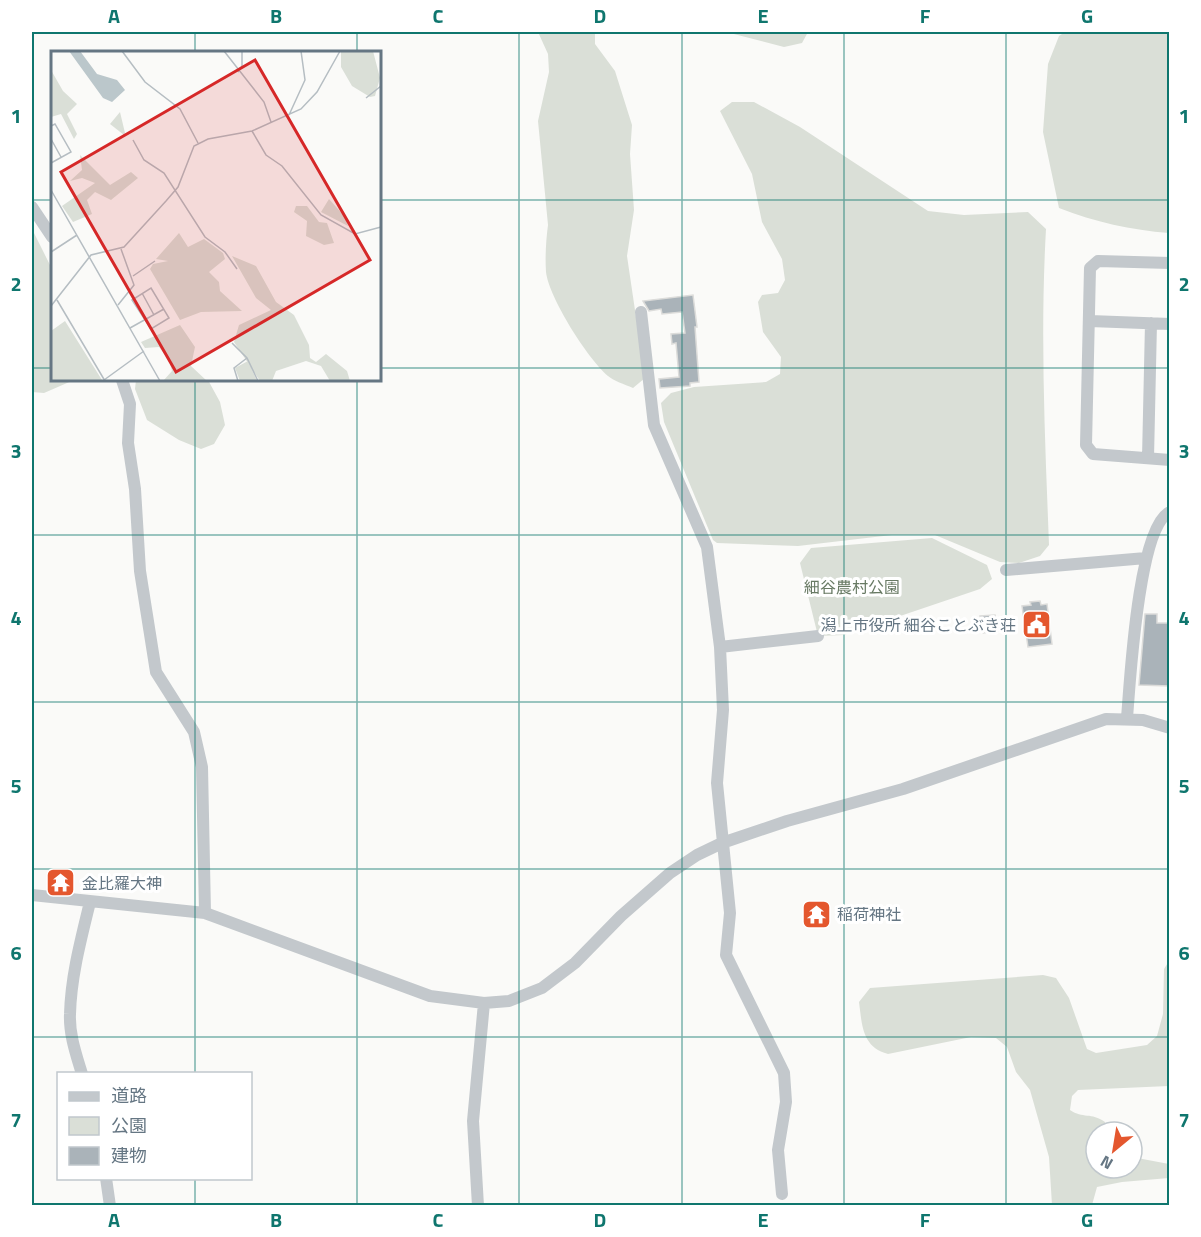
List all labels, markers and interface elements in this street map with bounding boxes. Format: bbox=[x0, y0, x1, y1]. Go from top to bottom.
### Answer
text: A bbox=[108, 0, 120, 31]
text: B bbox=[270, 0, 282, 31]
text: C bbox=[433, 0, 444, 31]
text: D bbox=[594, 0, 606, 31]
text: E bbox=[757, 0, 769, 31]
text: F bbox=[920, 0, 931, 31]
text: G bbox=[1081, 0, 1093, 31]
inset map bbox=[51, 51, 381, 381]
text: 1 bbox=[10, 100, 22, 131]
text: 1 bbox=[1178, 100, 1190, 131]
text: 2 bbox=[10, 268, 22, 299]
text: 2 bbox=[1178, 268, 1190, 299]
text: 3 bbox=[10, 435, 22, 466]
text: 3 bbox=[1178, 435, 1190, 466]
park label: 細谷農村公園 bbox=[804, 575, 900, 599]
text: 4 bbox=[10, 602, 22, 633]
text: 4 bbox=[1178, 602, 1190, 633]
public building icon: 潟上市役所 細谷ことぶき荘 bbox=[1021, 609, 1053, 641]
place label: 潟上市役所 細谷ことぶき荘 bbox=[820, 613, 1016, 637]
text: 5 bbox=[10, 770, 22, 801]
text: 5 bbox=[1178, 770, 1190, 801]
temple icon: 金比羅大神 bbox=[45, 867, 77, 899]
place label: 金比羅大神 bbox=[82, 871, 162, 895]
temple icon: 稲荷神社 bbox=[800, 898, 832, 930]
place label: 稲荷神社 bbox=[837, 902, 901, 926]
text: 6 bbox=[10, 937, 22, 968]
text: 6 bbox=[1178, 937, 1190, 968]
legend bbox=[57, 1072, 252, 1180]
text: 道路 bbox=[111, 1082, 147, 1109]
text: 7 bbox=[10, 1104, 22, 1135]
text: 7 bbox=[1178, 1104, 1190, 1135]
text: 公園 bbox=[111, 1112, 147, 1139]
north arrow bbox=[1084, 1120, 1144, 1180]
text: 建物 bbox=[111, 1142, 147, 1169]
text: N bbox=[1096, 1150, 1117, 1176]
text: A bbox=[108, 1204, 120, 1235]
text: B bbox=[270, 1204, 282, 1235]
text: C bbox=[433, 1204, 444, 1235]
text: D bbox=[594, 1204, 606, 1235]
text: E bbox=[757, 1204, 769, 1235]
text: F bbox=[920, 1204, 931, 1235]
text: G bbox=[1081, 1204, 1093, 1235]

